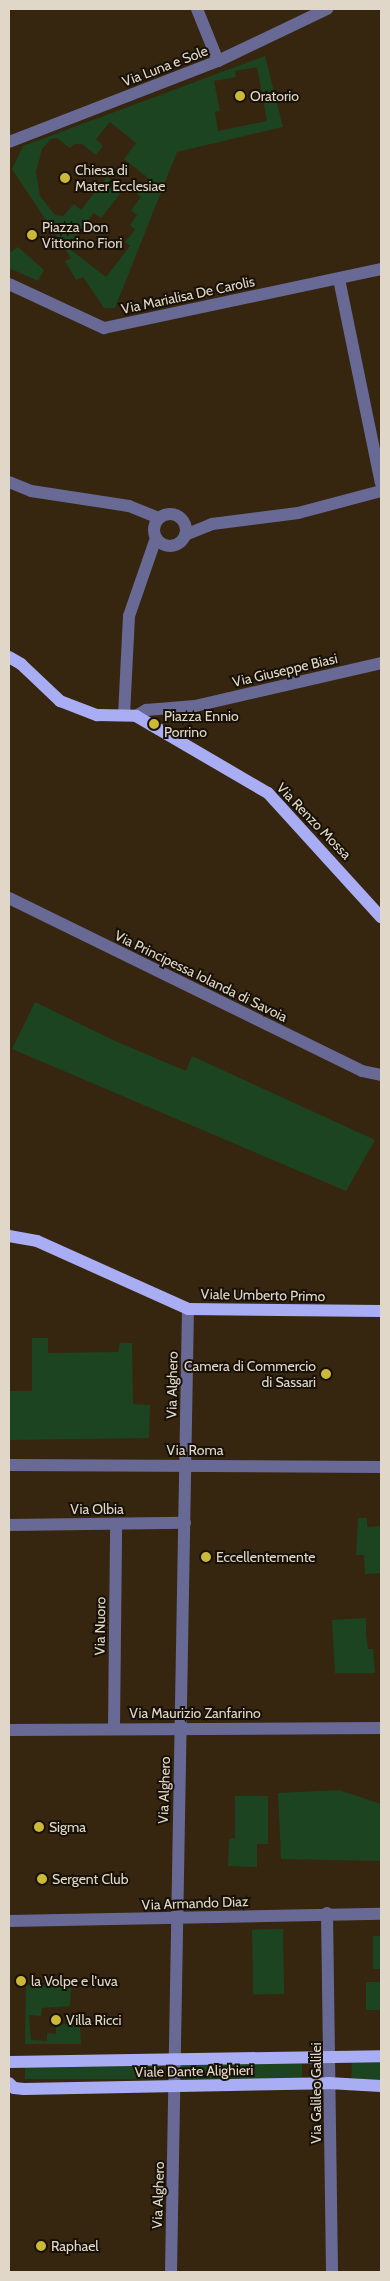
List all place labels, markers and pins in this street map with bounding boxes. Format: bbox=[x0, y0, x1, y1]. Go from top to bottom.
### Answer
place label: Oratorio bbox=[250, 88, 299, 104]
marker: Oratorio bbox=[234, 90, 246, 102]
place label: Chiesa di Mater Ecclesiae bbox=[75, 162, 165, 194]
marker: Chiesa di Mater Ecclesiae bbox=[59, 172, 71, 184]
place label: Piazza Don Vittorino Fiori bbox=[42, 219, 123, 252]
marker: Piazza Don Vittorino Fiori bbox=[26, 229, 38, 241]
place label: Piazza Ennio Porrino bbox=[164, 708, 239, 740]
marker: Piazza Ennio Porrino bbox=[148, 718, 160, 730]
place label: Camera di Commercio di Sassari bbox=[184, 1358, 316, 1390]
marker: Camera di Commercio di Sassari bbox=[320, 1368, 332, 1380]
place label: Eccellentemente bbox=[216, 1549, 315, 1565]
marker: Eccellentemente bbox=[200, 1551, 212, 1563]
place label: Sigma bbox=[49, 1819, 86, 1835]
marker: Sigma bbox=[33, 1821, 45, 1833]
place label: Sergent Club bbox=[52, 1871, 128, 1887]
marker: Sergent Club bbox=[36, 1873, 48, 1885]
place label: la Volpe e l'uva bbox=[31, 1973, 118, 1989]
marker: la Volpe e l'uva bbox=[15, 1975, 27, 1987]
place label: Villa Ricci bbox=[66, 2012, 121, 2028]
marker: Villa Ricci bbox=[50, 2014, 62, 2026]
place label: Raphael bbox=[51, 2238, 99, 2254]
marker: Raphael bbox=[35, 2240, 47, 2252]

